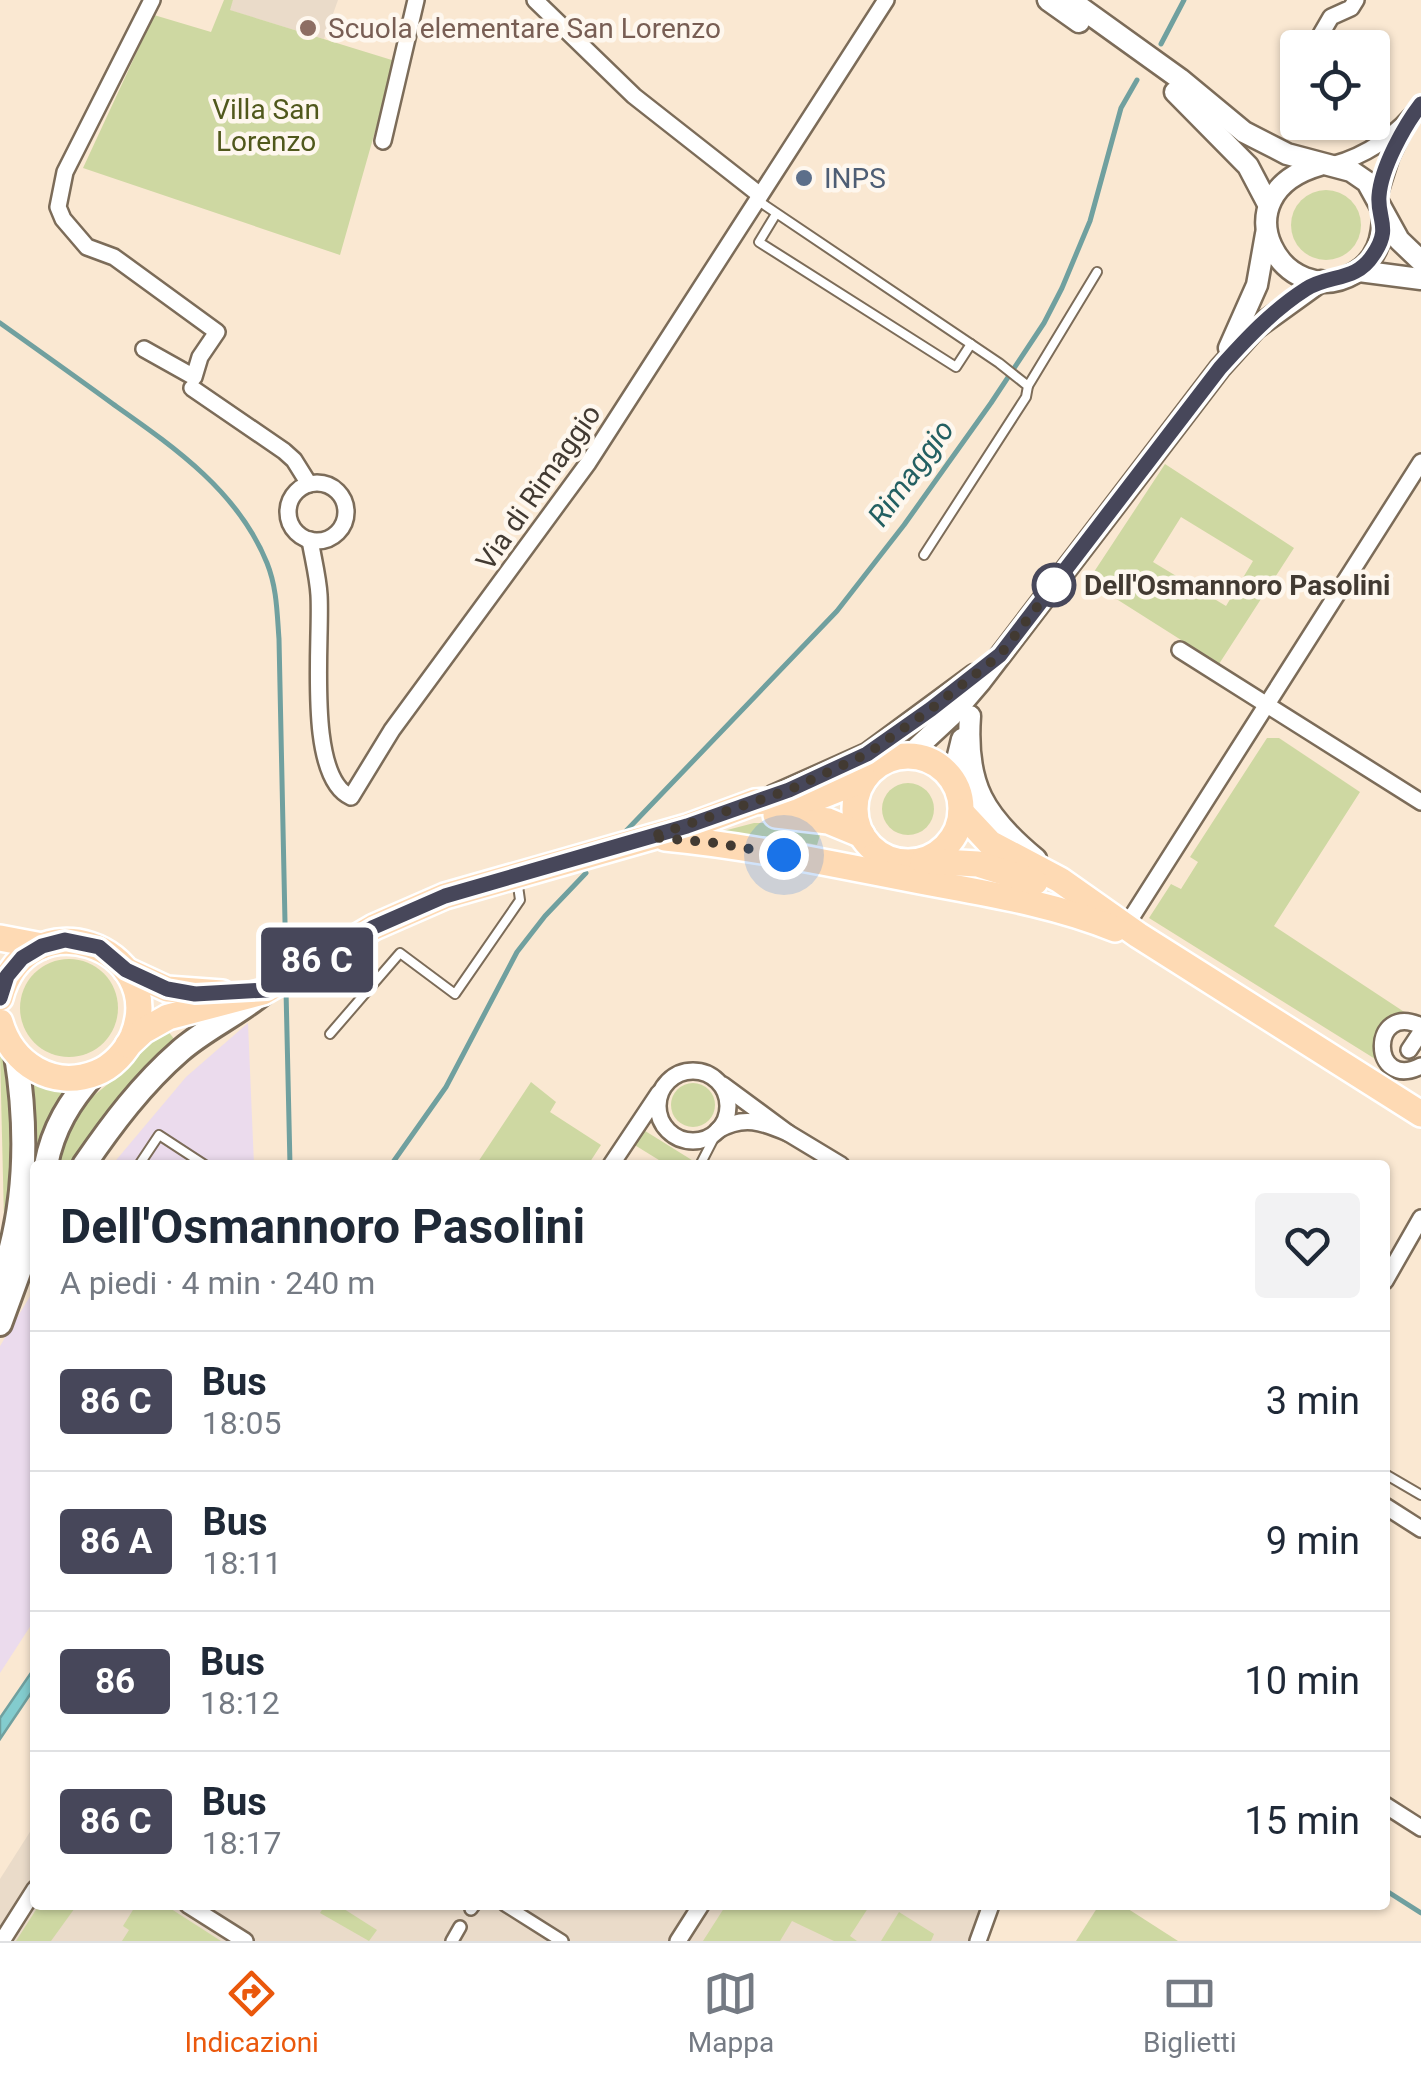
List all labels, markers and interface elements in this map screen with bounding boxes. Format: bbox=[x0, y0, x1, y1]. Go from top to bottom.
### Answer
place label: Scuola elementare San Lorenzo bbox=[328, 12, 721, 45]
marker: Scuola elementare San Lorenzo bbox=[297, 17, 319, 39]
map controls bbox=[1280, 30, 1390, 140]
button: locate bbox=[1280, 30, 1390, 140]
park label: Villa San Lorenzo bbox=[212, 93, 320, 158]
place label: INPS bbox=[824, 162, 886, 195]
marker: INPS bbox=[793, 167, 815, 189]
street label: Via di Rimaggio bbox=[469, 398, 608, 576]
water label: Rimaggio bbox=[860, 413, 961, 533]
marker: Dell'Osmannoro Pasolini bbox=[1033, 564, 1075, 606]
place label: Dell'Osmannoro Pasolini bbox=[1084, 569, 1390, 602]
your location bbox=[759, 830, 809, 880]
line badge: 86 C bbox=[247, 928, 387, 992]
text: 86 C bbox=[281, 940, 353, 981]
button: heart bbox=[1255, 1193, 1360, 1298]
text: Dell'Osmannoro Pasolini bbox=[60, 1198, 585, 1255]
text: A piedi · 4 min · 240 m bbox=[60, 1264, 375, 1302]
text: Bus bbox=[202, 1360, 267, 1404]
text: 3 min bbox=[1266, 1379, 1360, 1423]
text: 86 C bbox=[80, 1381, 152, 1422]
text: 18:05 bbox=[202, 1404, 281, 1442]
text: Bus bbox=[202, 1500, 267, 1544]
text: 9 min bbox=[1266, 1519, 1360, 1563]
text: 86 A bbox=[80, 1521, 152, 1562]
text: 18:11 bbox=[202, 1544, 282, 1582]
text: Bus bbox=[200, 1640, 265, 1684]
text: 10 min bbox=[1244, 1659, 1360, 1703]
text: 86 bbox=[95, 1661, 135, 1702]
text: 18:12 bbox=[200, 1684, 280, 1722]
text: Bus bbox=[202, 1780, 267, 1824]
text: 15 min bbox=[1244, 1799, 1360, 1843]
text: 86 C bbox=[80, 1801, 152, 1842]
text: 18:17 bbox=[202, 1824, 281, 1862]
tab: Indicazioni bbox=[184, 1966, 319, 2059]
tab: Mappa bbox=[688, 1966, 774, 2059]
tab: Biglietti bbox=[1143, 1966, 1237, 2059]

